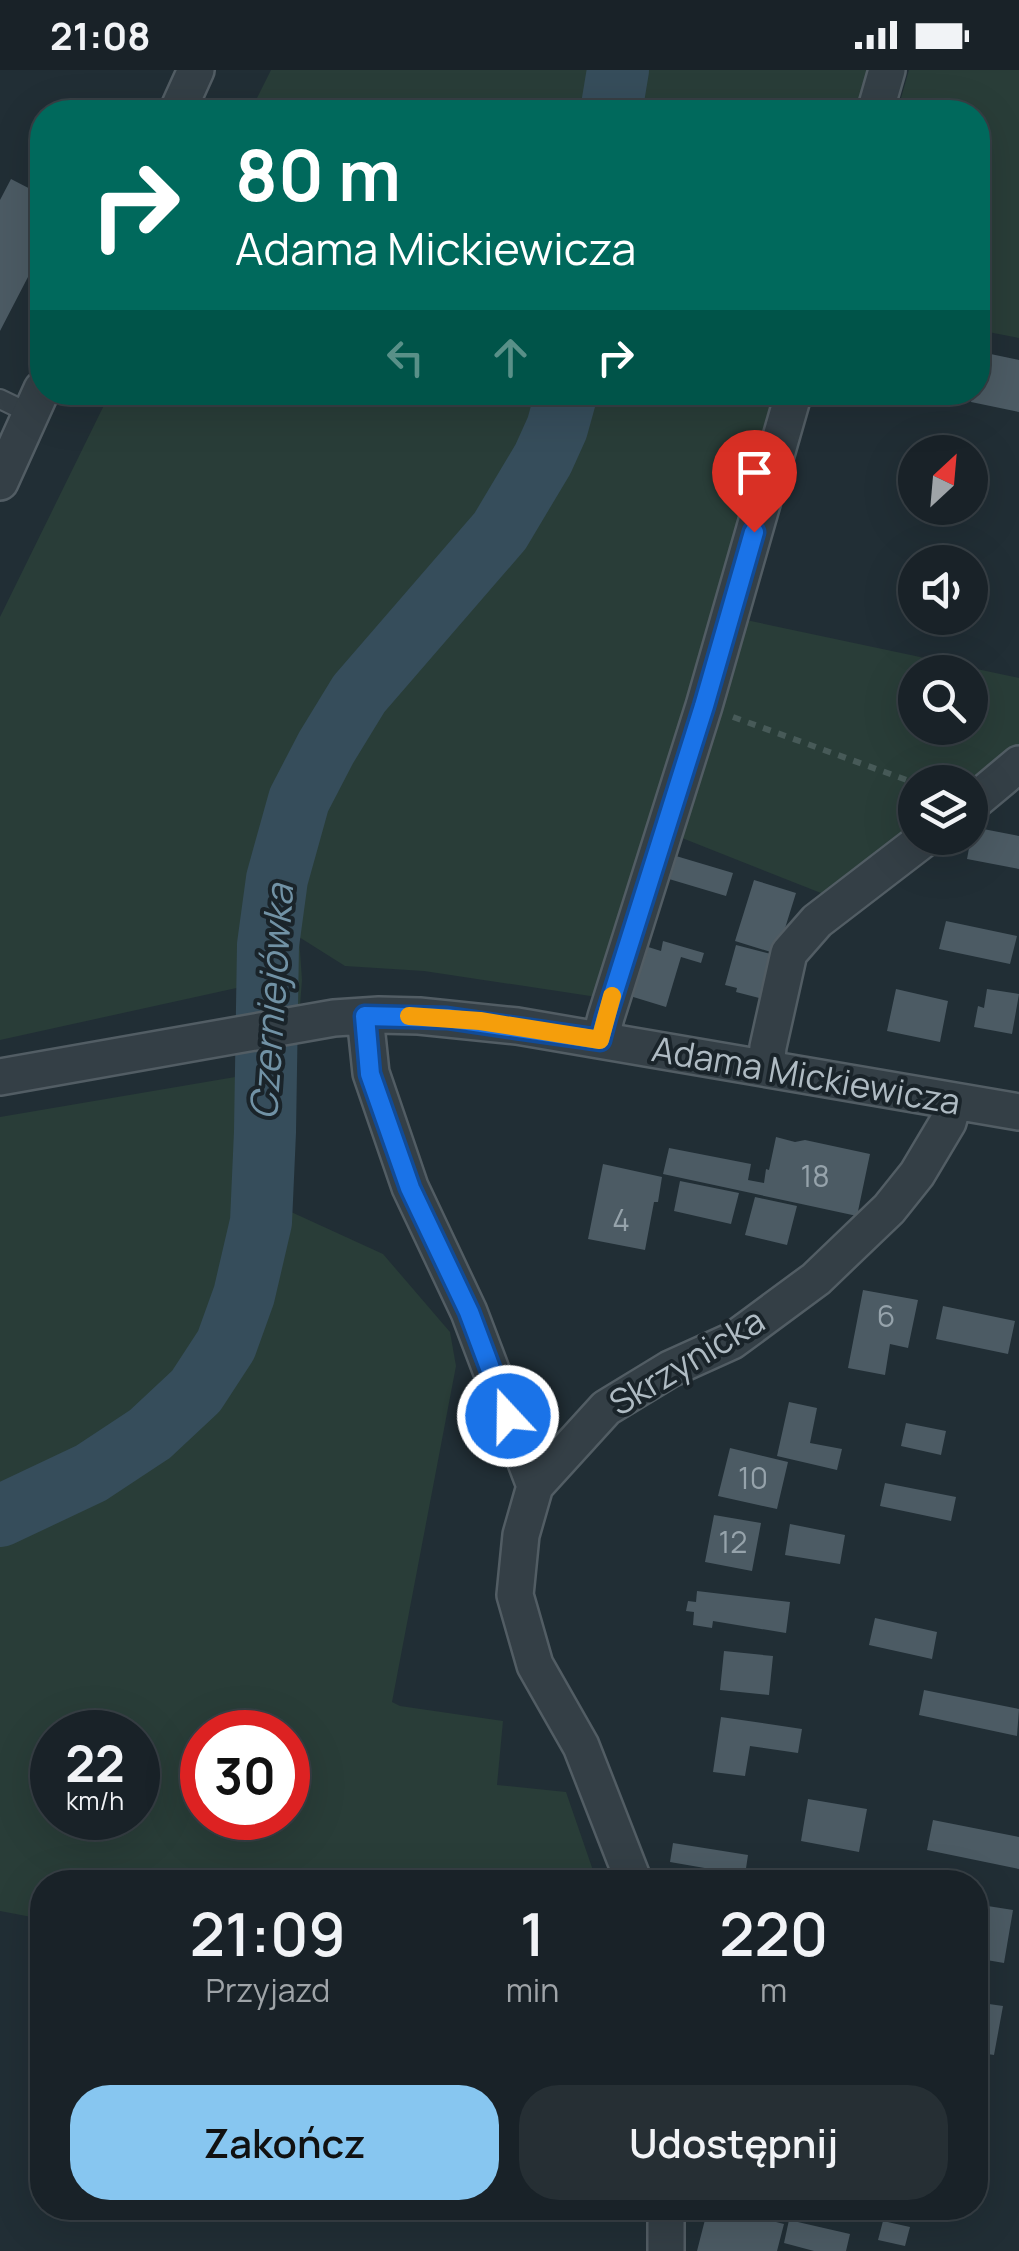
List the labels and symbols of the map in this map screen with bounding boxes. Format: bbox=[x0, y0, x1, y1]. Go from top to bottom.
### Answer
pin bbox=[712, 430, 797, 533]
north arrow bbox=[898, 435, 988, 525]
water label: Czerniejówka bbox=[236, 881, 304, 1121]
street label: Adama Mickiewicza bbox=[648, 1024, 964, 1126]
house number: 18 bbox=[800, 1155, 830, 1196]
house number: 4 bbox=[612, 1199, 630, 1240]
house number: 6 bbox=[877, 1295, 895, 1336]
street label: Skrzynicka bbox=[600, 1296, 773, 1426]
position arrow bbox=[456, 1364, 560, 1468]
house number: 10 bbox=[738, 1457, 768, 1498]
house number: 12 bbox=[719, 1521, 747, 1562]
speed limit sign: 30 bbox=[180, 1710, 310, 1840]

